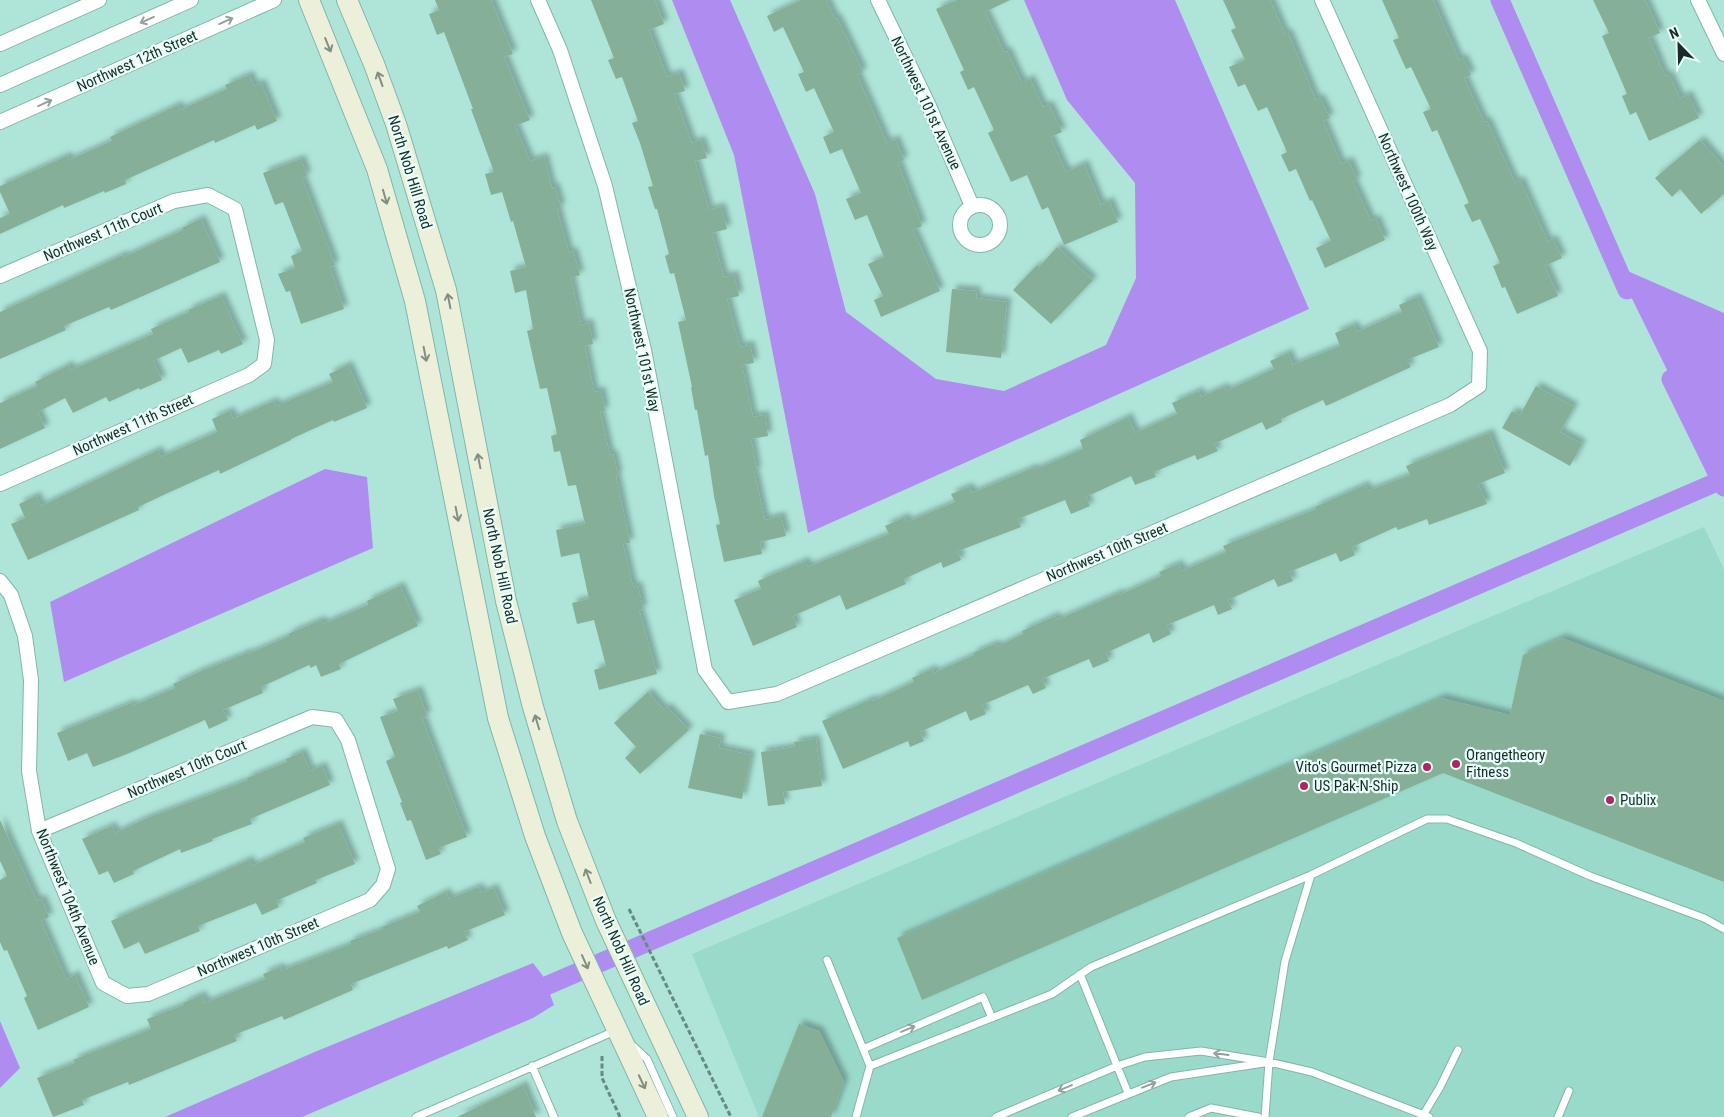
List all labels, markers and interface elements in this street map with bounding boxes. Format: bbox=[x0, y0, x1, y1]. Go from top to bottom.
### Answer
one-way arrow bbox=[140, 15, 155, 25]
one-way arrow bbox=[218, 16, 233, 26]
north arrow bbox=[1654, 20, 1704, 70]
text: N bbox=[1667, 24, 1681, 42]
street label: Northwest 12th Street bbox=[74, 26, 200, 96]
street label: Northwest 101st Avenue bbox=[887, 33, 965, 173]
one-way arrow bbox=[324, 37, 333, 52]
one-way arrow bbox=[375, 71, 384, 87]
one-way arrow bbox=[37, 97, 52, 107]
street label: North Nob Hill Road bbox=[384, 113, 436, 231]
street label: Northwest 100th Way bbox=[1374, 130, 1442, 254]
one-way arrow bbox=[380, 189, 390, 205]
street label: Northwest 11th Court bbox=[41, 199, 165, 265]
street label: Northwest 101st Way bbox=[620, 286, 664, 414]
one-way arrow bbox=[443, 294, 453, 310]
one-way arrow bbox=[421, 346, 431, 362]
street label: Northwest 11th Street bbox=[70, 390, 196, 460]
one-way arrow bbox=[474, 453, 484, 469]
one-way arrow bbox=[452, 506, 462, 522]
street label: North Nob Hill Road bbox=[479, 507, 521, 625]
street label: Northwest 10th Street bbox=[1044, 518, 1170, 586]
one-way arrow bbox=[532, 714, 542, 730]
street label: Northwest 10th Court bbox=[125, 736, 249, 802]
place label: Orangetheory Fitness bbox=[1466, 746, 1545, 781]
place label: Vito's Gourmet Pizza bbox=[1295, 758, 1417, 776]
marker: Orangetheory Fitness bbox=[1450, 758, 1462, 770]
marker: Vito's Gourmet Pizza bbox=[1421, 761, 1433, 773]
place label: US Pak-N-Ship bbox=[1314, 777, 1398, 795]
marker: US Pak-N-Ship bbox=[1298, 780, 1310, 792]
place label: Publix bbox=[1620, 791, 1657, 809]
marker: Publix bbox=[1604, 794, 1616, 806]
street label: Northwest 104th Avenue bbox=[32, 826, 104, 968]
one-way arrow bbox=[583, 869, 593, 884]
street label: North Nob Hill Road bbox=[589, 894, 653, 1008]
street label: Northwest 10th Street bbox=[195, 913, 321, 981]
one-way arrow bbox=[581, 954, 590, 969]
one-way arrow bbox=[900, 1024, 915, 1034]
one-way arrow bbox=[1213, 1049, 1229, 1059]
one-way arrow bbox=[637, 1074, 647, 1089]
one-way arrow bbox=[1141, 1080, 1156, 1089]
one-way arrow bbox=[1058, 1084, 1073, 1093]

